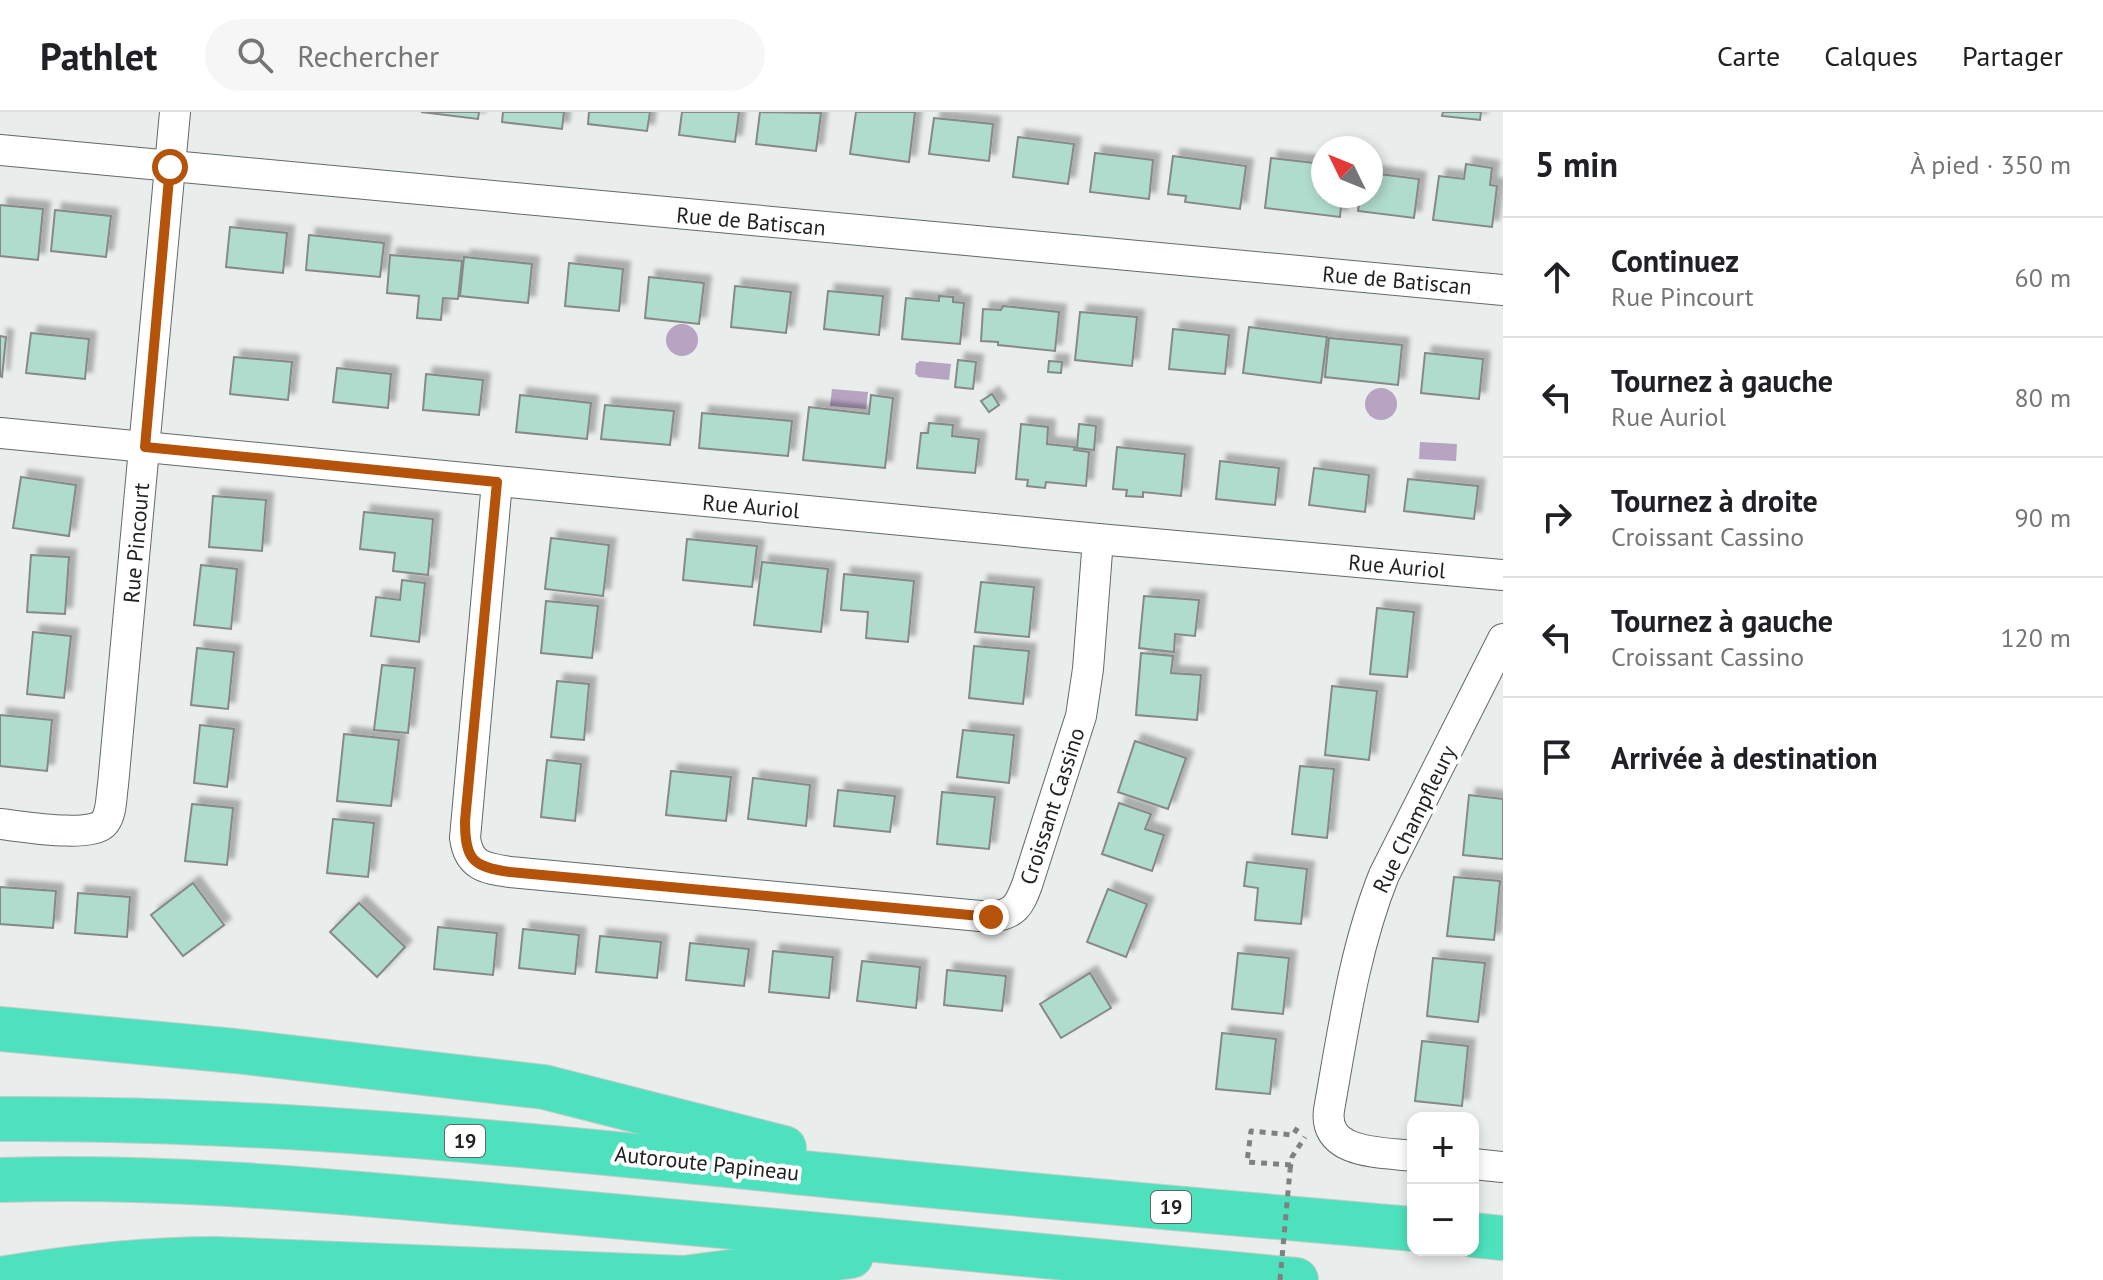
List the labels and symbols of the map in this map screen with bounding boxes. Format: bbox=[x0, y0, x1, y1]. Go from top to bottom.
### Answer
north arrow bbox=[1311, 136, 1383, 208]
route start bbox=[152, 149, 188, 185]
street label: Rue de Batiscan bbox=[675, 201, 827, 241]
street label: Rue de Batiscan bbox=[1321, 260, 1473, 300]
street label: Rue Pincourt bbox=[117, 481, 155, 604]
street label: Rue Auriol bbox=[701, 488, 801, 524]
street label: Rue Auriol bbox=[1347, 548, 1447, 584]
street label: Croissant Cassino bbox=[1013, 724, 1091, 888]
street label: Rue Champfleury bbox=[1366, 740, 1462, 897]
route end bbox=[973, 899, 1009, 935]
road number: 19 bbox=[445, 1125, 485, 1157]
street label: Autoroute Papineau bbox=[613, 1139, 801, 1187]
road number: 19 bbox=[1151, 1191, 1191, 1223]

